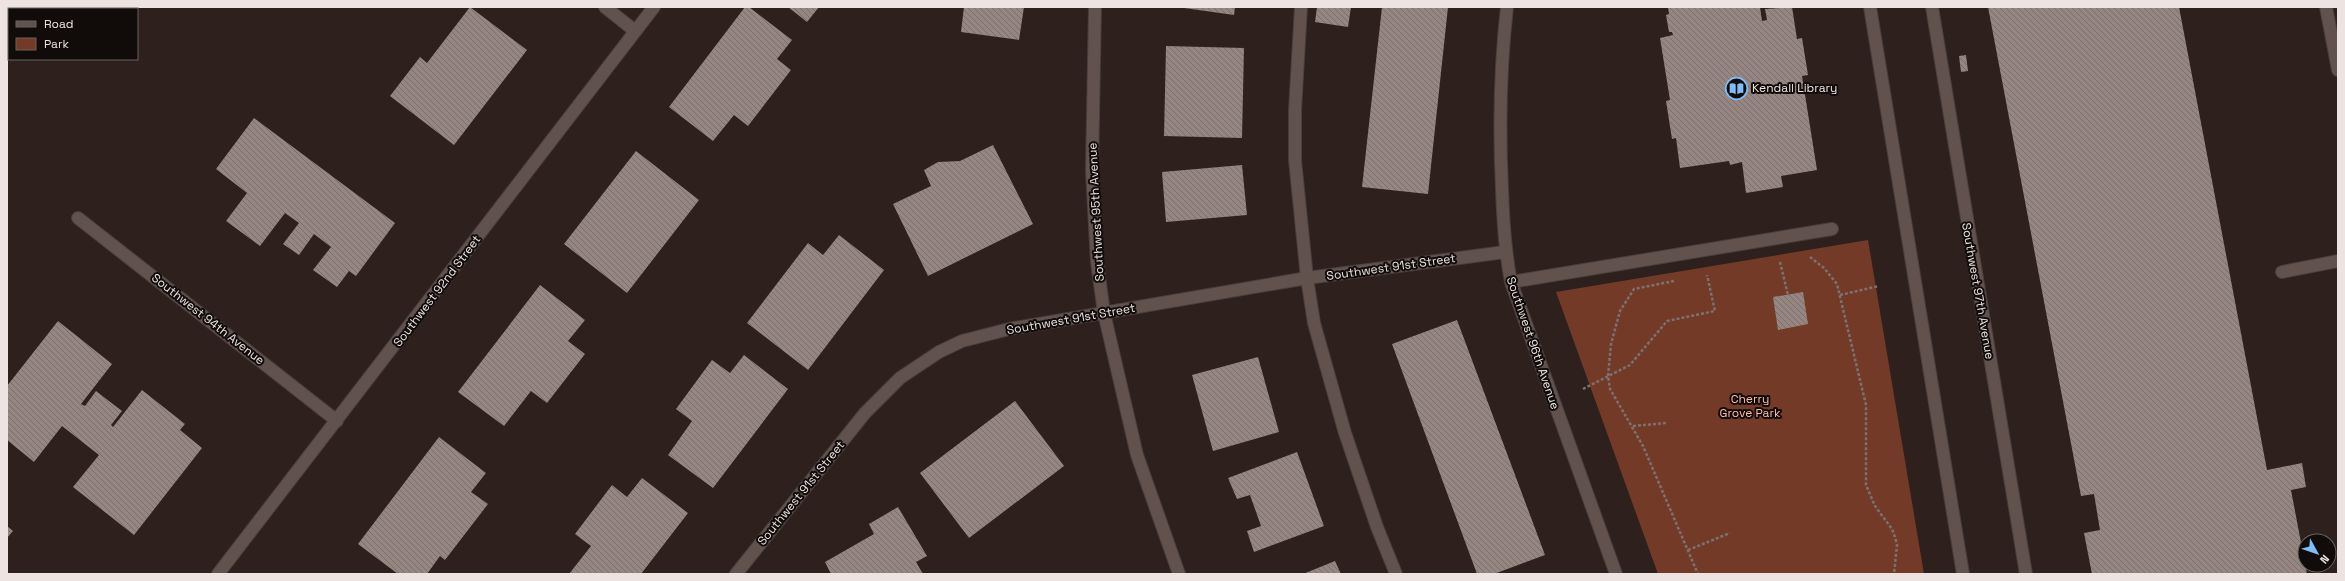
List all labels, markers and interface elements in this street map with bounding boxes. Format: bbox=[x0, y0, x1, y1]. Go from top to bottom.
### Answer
legend bbox=[8, 8, 138, 60]
text: Road bbox=[44, 16, 73, 32]
text: Park bbox=[44, 36, 69, 52]
library icon: Kendall Library bbox=[1723, 75, 1749, 101]
place label: Kendall Library bbox=[1752, 80, 1837, 96]
street label: Southwest 95th Avenue bbox=[1084, 142, 1108, 282]
street label: Southwest 97th Avenue bbox=[1958, 221, 1998, 361]
street label: Southwest 92nd Street bbox=[390, 232, 484, 350]
street label: Southwest 91st Street bbox=[1325, 250, 1457, 284]
street label: Southwest 94th Avenue bbox=[148, 270, 268, 368]
street label: Southwest 96th Avenue bbox=[1503, 275, 1563, 411]
street label: Southwest 91st Street bbox=[1006, 300, 1136, 338]
park label: Cherry Grove Park bbox=[1720, 391, 1781, 421]
street label: Southwest 91st Street bbox=[754, 437, 848, 549]
north arrow bbox=[2297, 533, 2337, 573]
text: N bbox=[2317, 552, 2332, 567]

